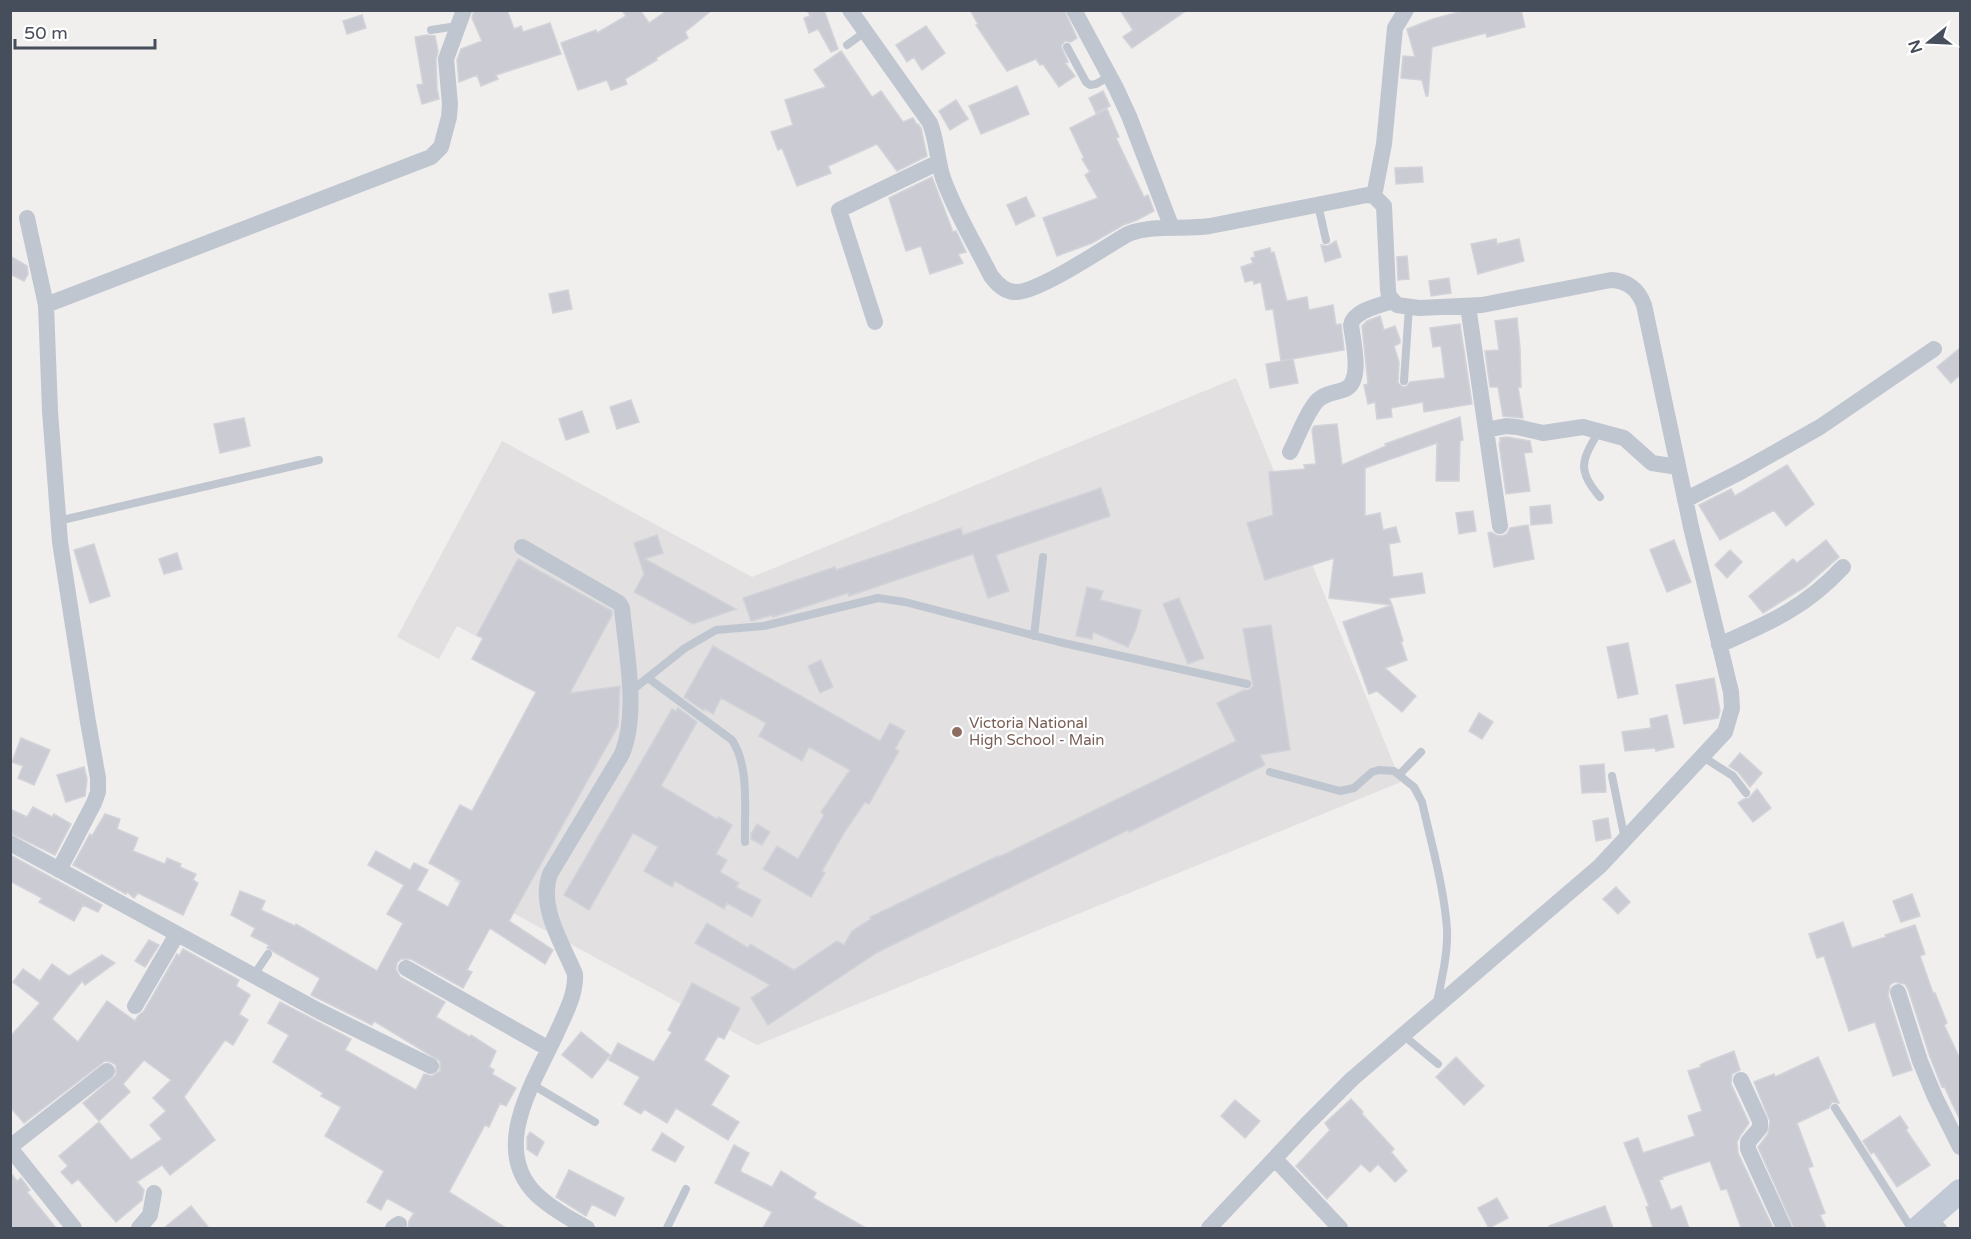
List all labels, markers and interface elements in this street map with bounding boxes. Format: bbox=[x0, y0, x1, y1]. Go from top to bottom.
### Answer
scale bar bbox=[15, 12, 154, 50]
north arrow bbox=[1899, 12, 1959, 72]
text: 50 m bbox=[24, 22, 68, 44]
text: N bbox=[1904, 37, 1927, 56]
place label: Victoria National High School - Main bbox=[969, 714, 1104, 749]
marker: Victoria National High School - Main bbox=[950, 725, 964, 739]

